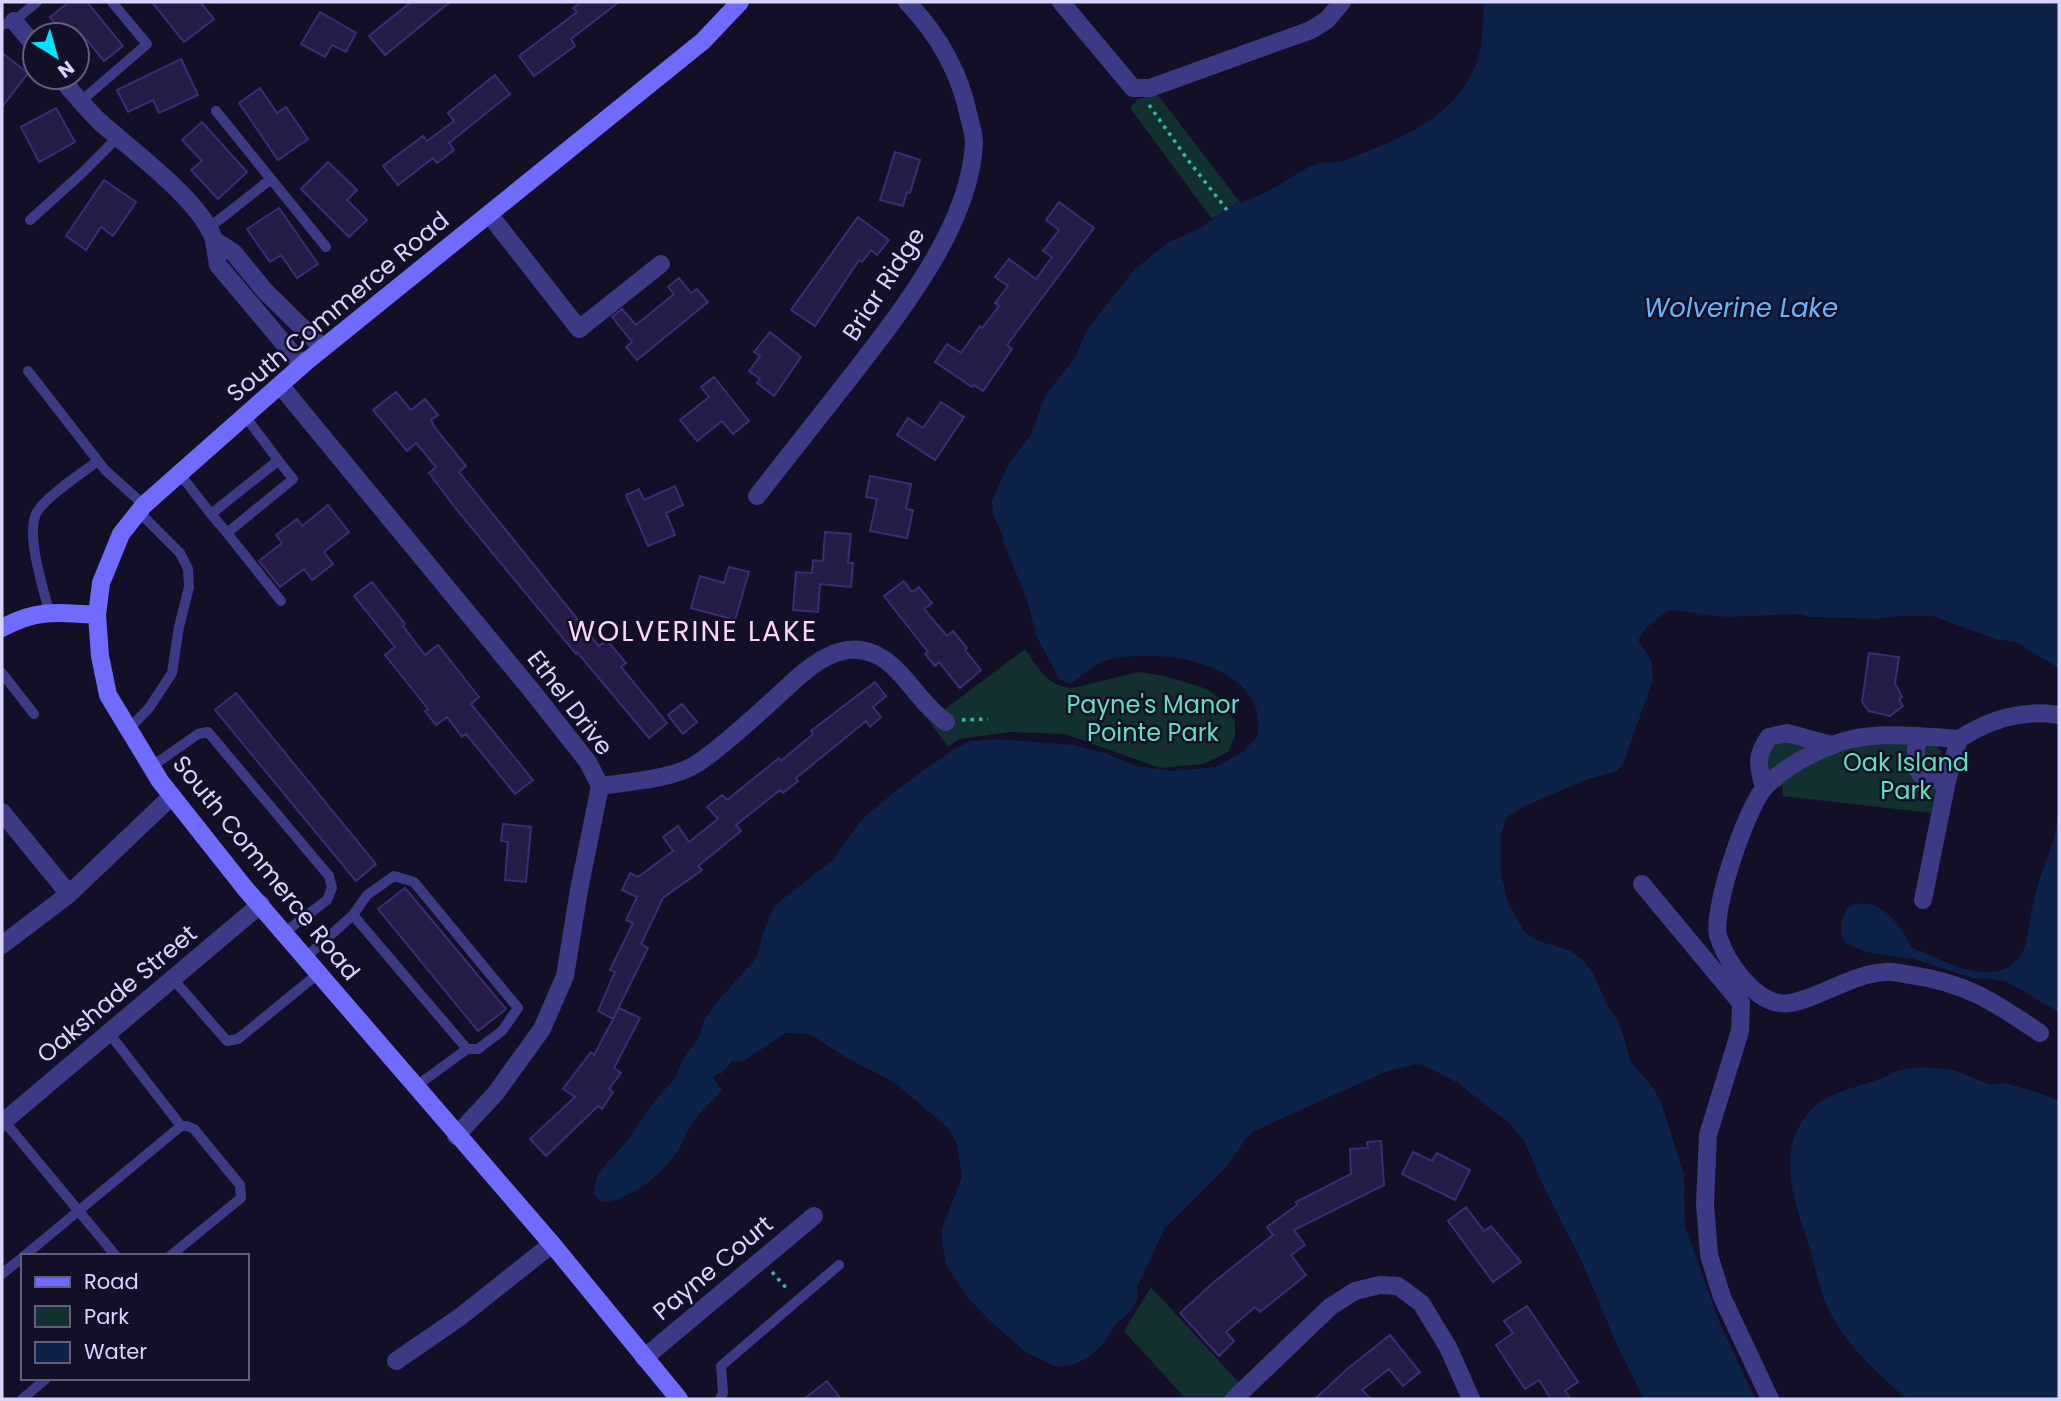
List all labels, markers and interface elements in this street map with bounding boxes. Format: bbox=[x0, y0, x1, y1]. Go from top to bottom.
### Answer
north arrow bbox=[21, 21, 91, 91]
text: N bbox=[52, 54, 80, 84]
street label: South Commerce Road bbox=[220, 204, 456, 409]
street label: Briar Ridge bbox=[835, 221, 933, 347]
water label: Wolverine Lake bbox=[1644, 290, 1838, 326]
district label: WOLVERINE LAKE bbox=[568, 612, 818, 651]
street label: Ethel Drive bbox=[520, 643, 621, 762]
park label: Payne's Manor Pointe Park bbox=[1066, 688, 1240, 749]
park label: Oak Island Park bbox=[1843, 746, 1969, 807]
street label: South Commerce Road bbox=[165, 748, 368, 987]
street label: Oakshade Street bbox=[30, 917, 204, 1070]
street label: Payne Court bbox=[646, 1208, 780, 1328]
legend bbox=[21, 1254, 248, 1380]
text: Road bbox=[84, 1267, 139, 1296]
text: Park bbox=[84, 1302, 129, 1331]
text: Water bbox=[84, 1337, 147, 1366]

